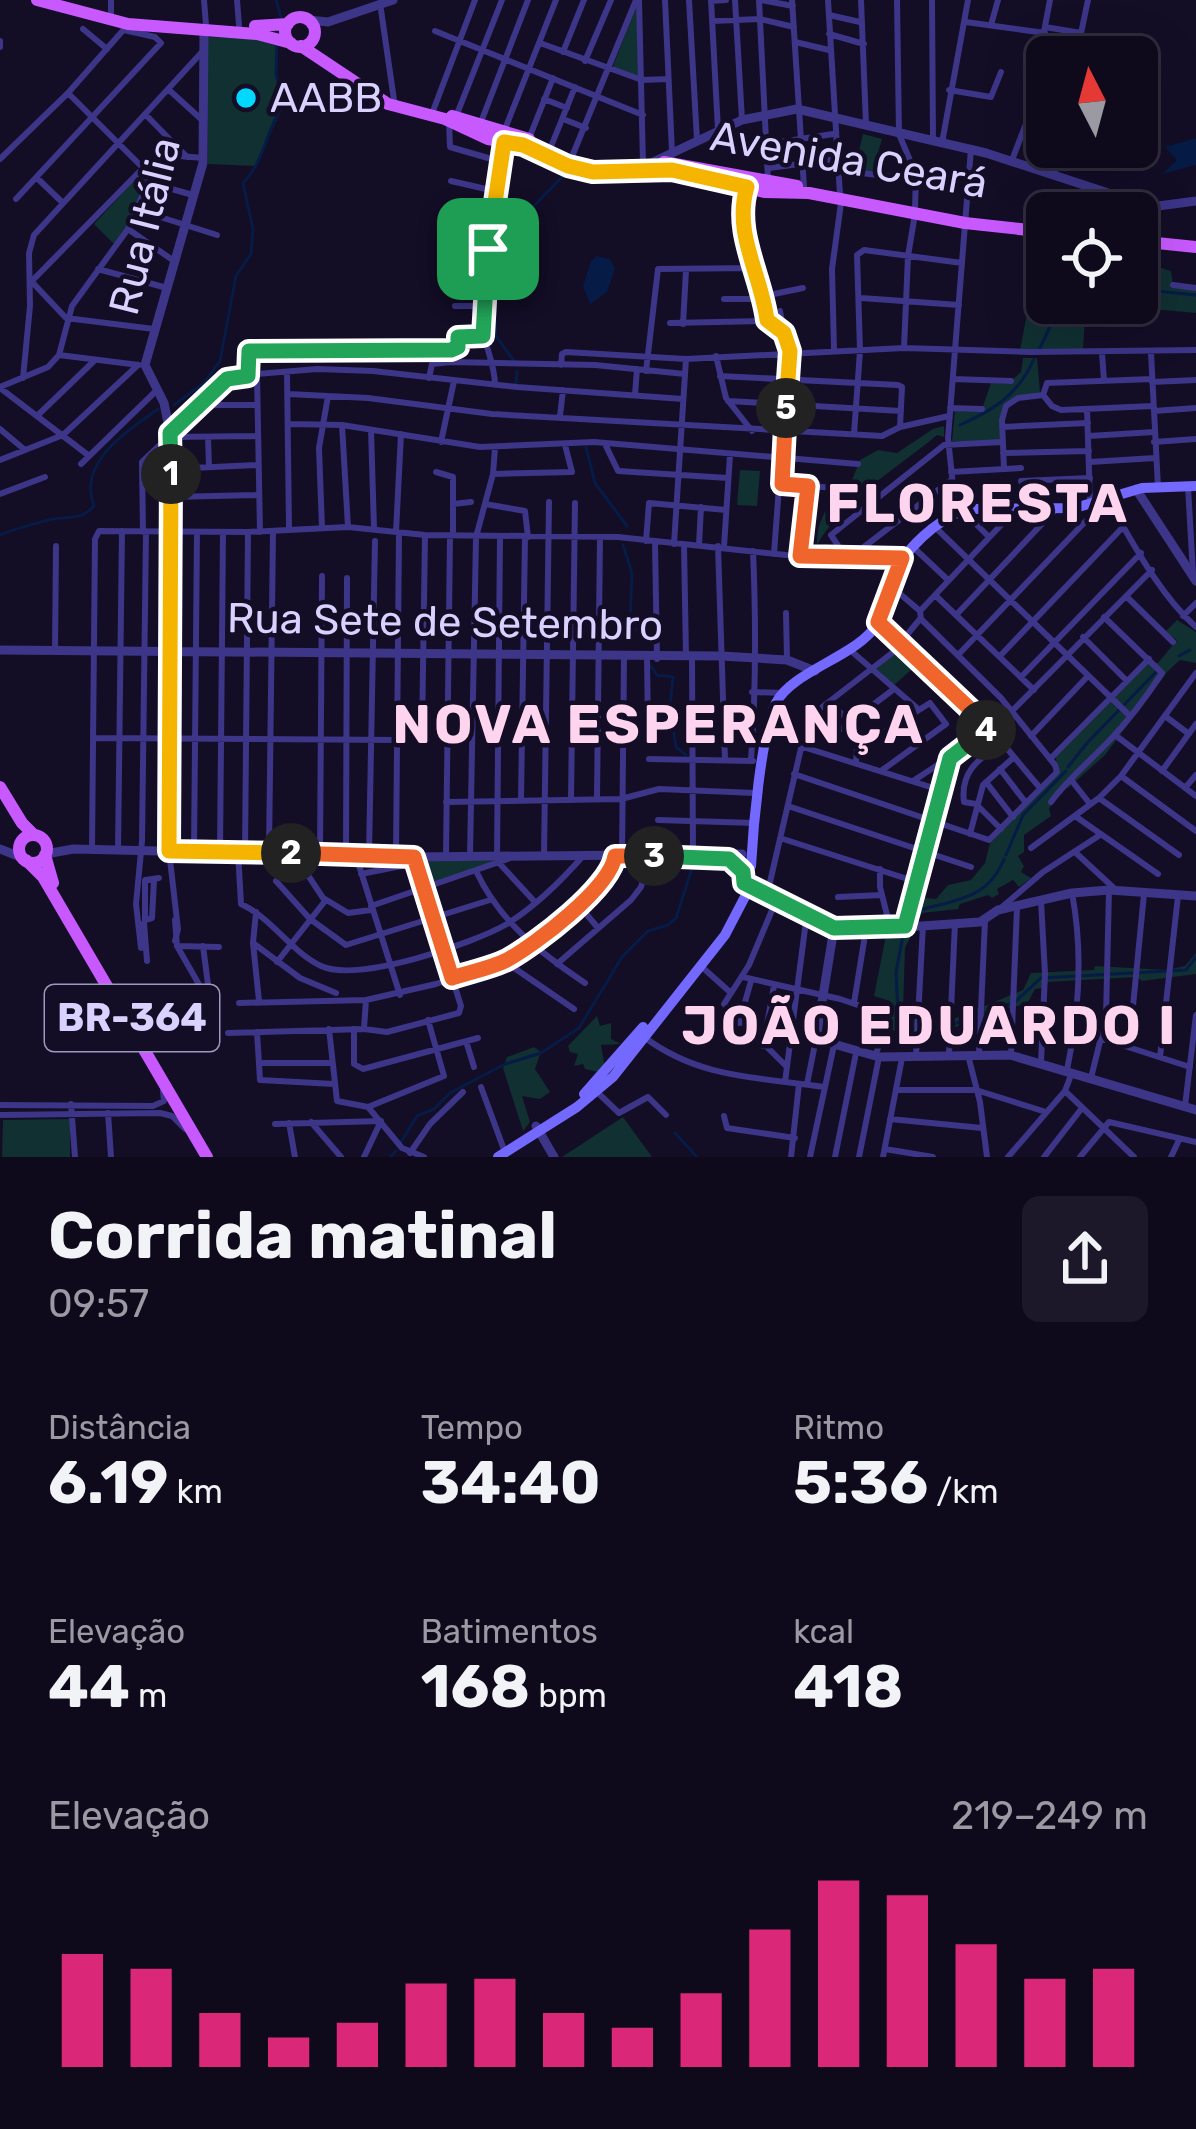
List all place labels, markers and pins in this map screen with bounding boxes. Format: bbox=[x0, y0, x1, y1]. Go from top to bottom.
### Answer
place label: AABB bbox=[270, 73, 382, 123]
marker: AABB bbox=[233, 85, 259, 111]
pin bbox=[437, 198, 539, 300]
pin: 5 bbox=[756, 378, 816, 438]
pin: 1 bbox=[141, 444, 201, 504]
pin: 4 bbox=[956, 700, 1016, 760]
pin: 2 bbox=[261, 823, 321, 883]
pin: 3 bbox=[624, 826, 684, 886]

